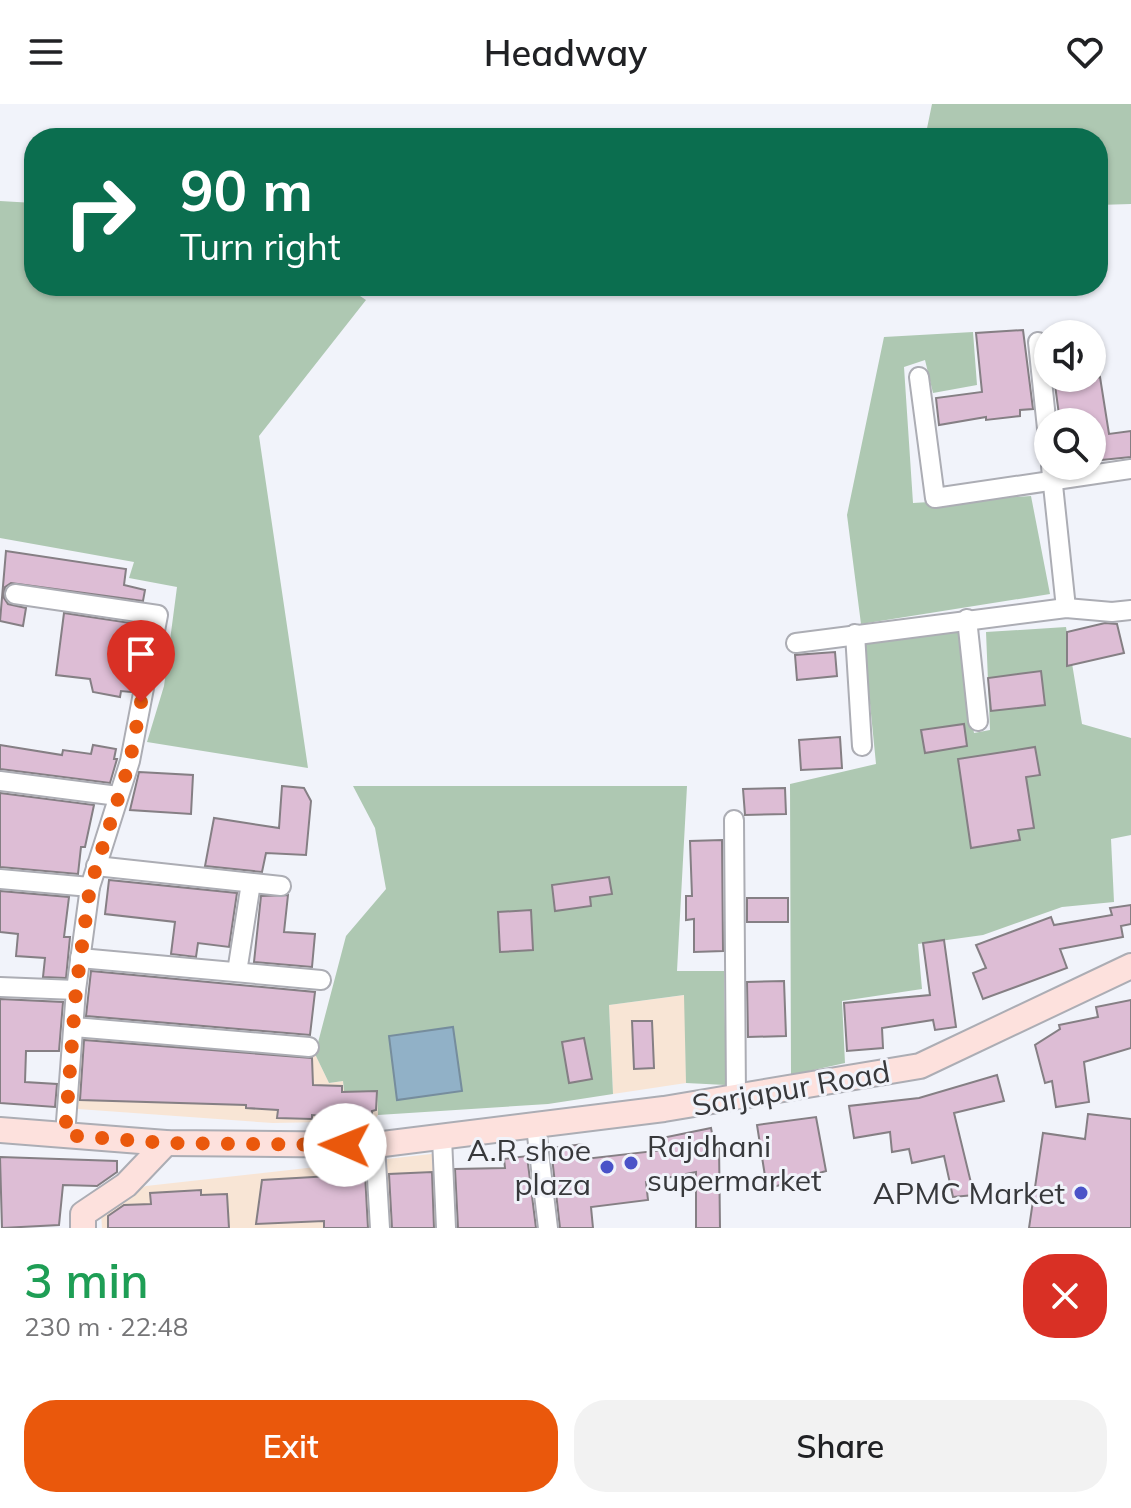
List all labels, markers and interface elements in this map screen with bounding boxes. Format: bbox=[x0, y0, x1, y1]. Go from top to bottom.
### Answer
icon: menu bbox=[24, 30, 68, 74]
text: Headway bbox=[484, 30, 647, 75]
icon: heart bbox=[1063, 30, 1107, 74]
text: 90 m bbox=[180, 155, 313, 225]
icon: right bbox=[48, 160, 152, 264]
text: Turn right bbox=[180, 224, 341, 269]
map controls bbox=[1034, 320, 1106, 480]
button: sound bbox=[1034, 320, 1106, 392]
button: search bbox=[1034, 408, 1106, 480]
pin bbox=[107, 620, 175, 702]
icon: arrive bbox=[119, 632, 163, 676]
street label: Sarjapur Road bbox=[689, 1052, 893, 1124]
position arrow bbox=[303, 1103, 387, 1187]
place label: Rajdhani supermarket bbox=[647, 1127, 822, 1199]
place label: A.R shoe plaza bbox=[467, 1131, 591, 1203]
marker: Rajdhani supermarket bbox=[622, 1154, 640, 1172]
marker: A.R shoe plaza bbox=[598, 1158, 616, 1176]
place label: APMC Market bbox=[873, 1174, 1065, 1212]
marker: APMC Market bbox=[1072, 1184, 1090, 1202]
text: 3 min bbox=[24, 1250, 149, 1310]
button: close bbox=[1023, 1254, 1107, 1338]
text: 230 m · 22:48 bbox=[24, 1310, 188, 1343]
button: Exit bbox=[24, 1400, 558, 1492]
button: Share bbox=[574, 1400, 1107, 1492]

